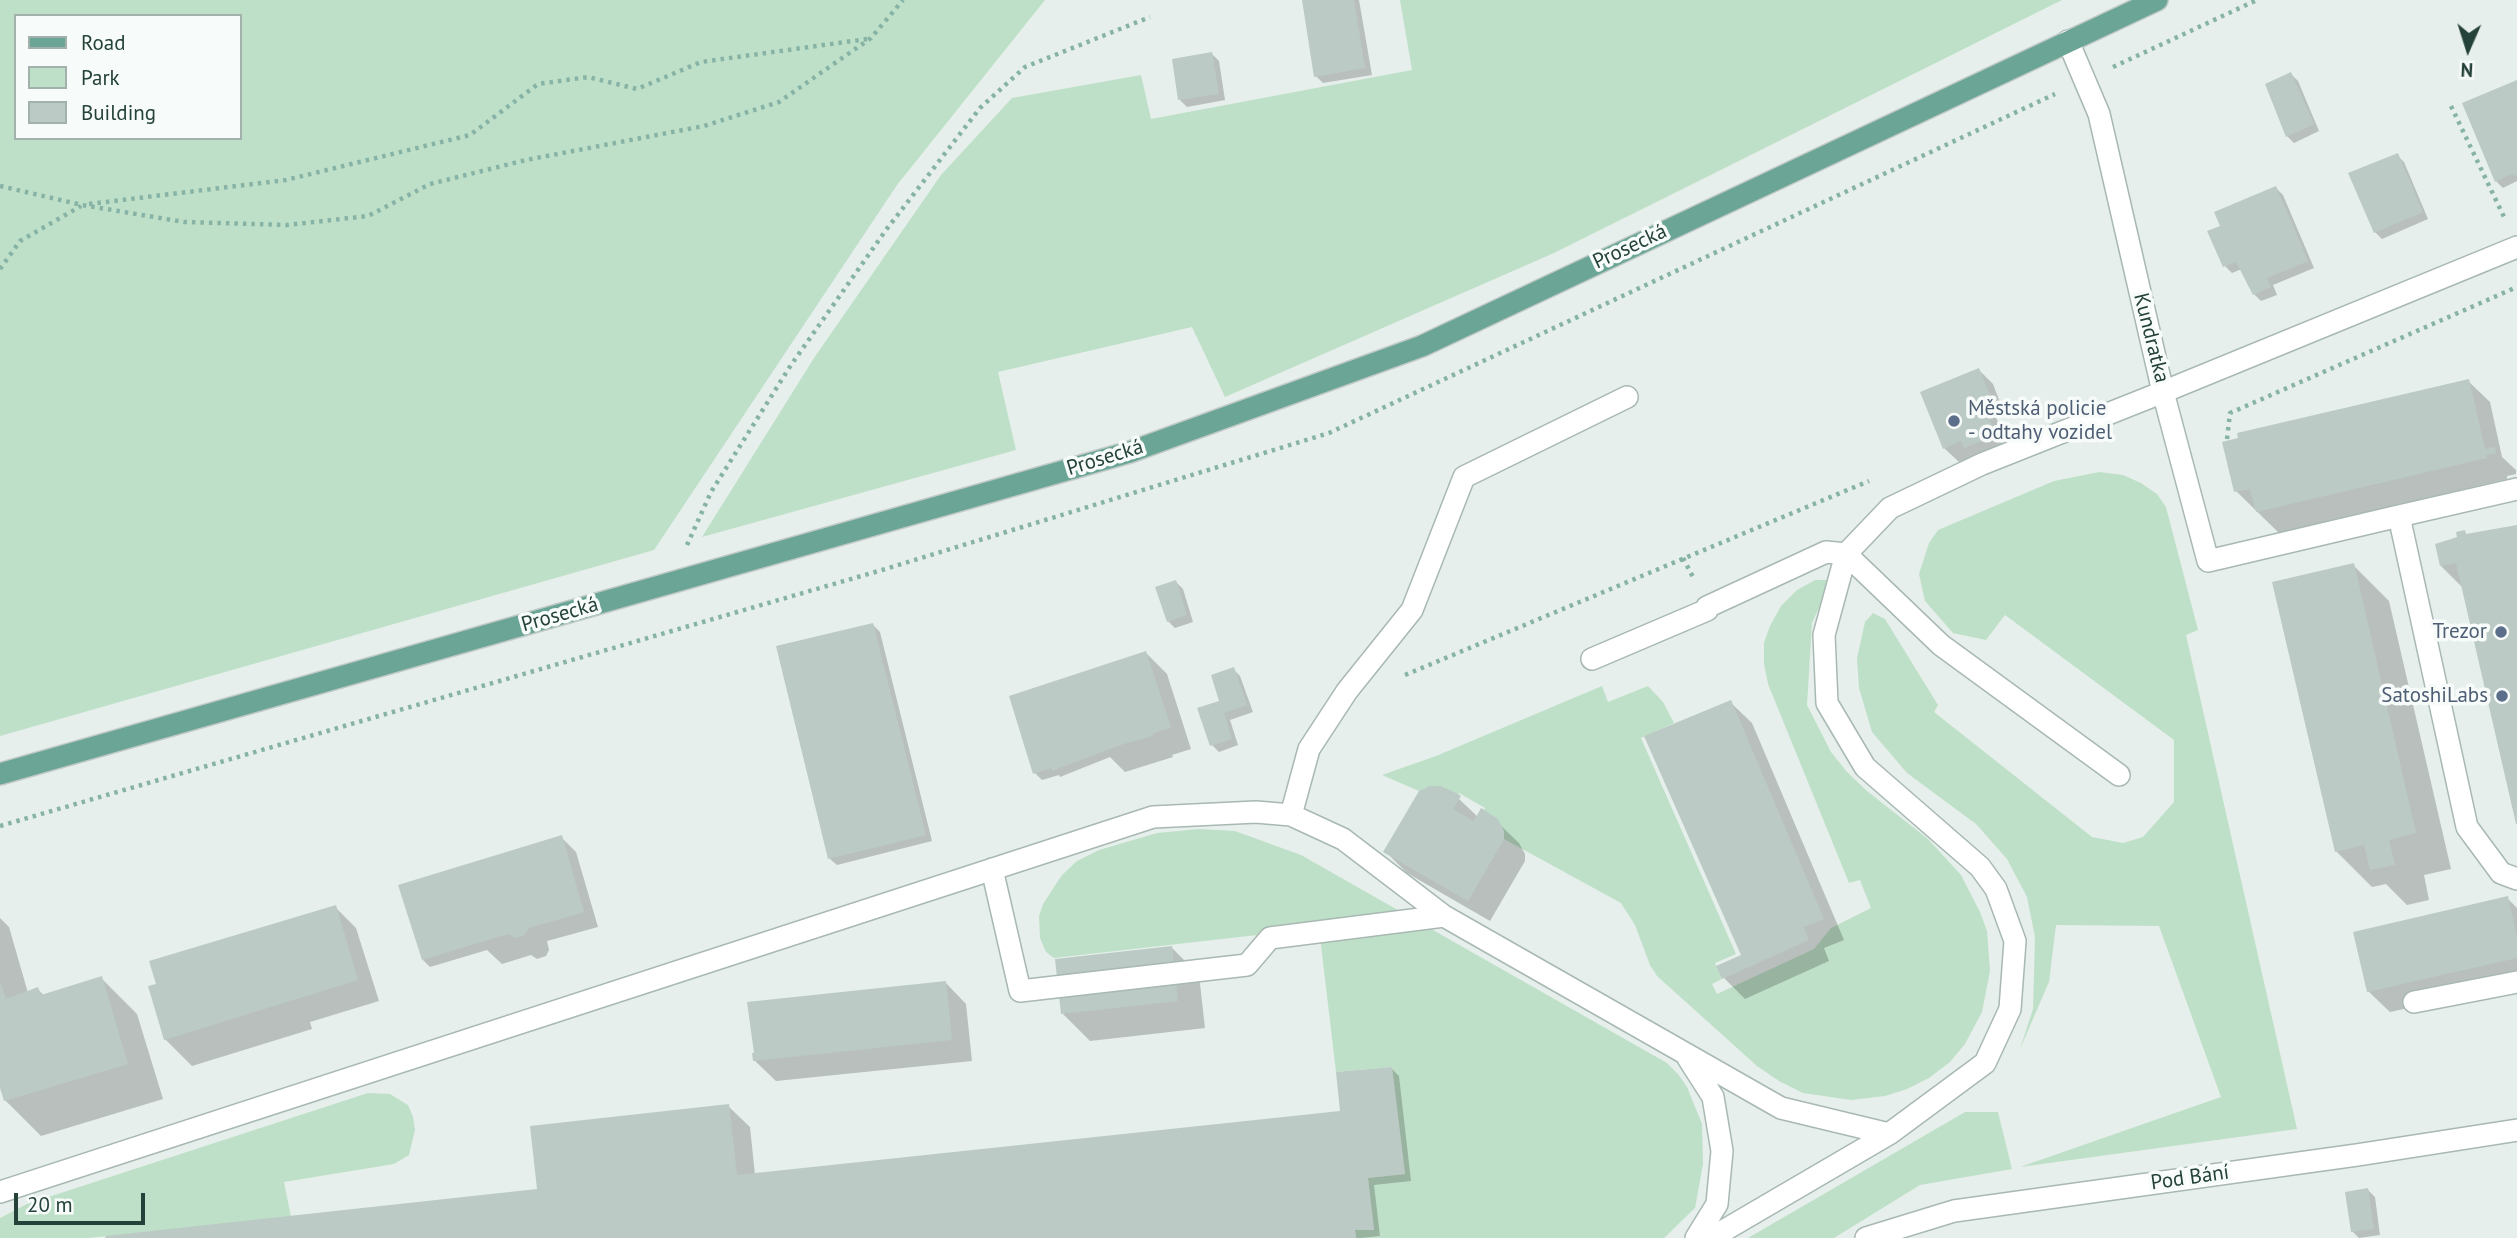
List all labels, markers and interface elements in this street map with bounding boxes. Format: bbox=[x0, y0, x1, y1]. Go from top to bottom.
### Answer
legend bbox=[14, 14, 242, 140]
north arrow bbox=[2433, 14, 2503, 84]
text: Road bbox=[81, 29, 125, 56]
text: N bbox=[2460, 58, 2474, 82]
text: Park bbox=[81, 64, 120, 91]
text: Building bbox=[81, 99, 156, 126]
street label: Prosecká bbox=[1589, 219, 1671, 275]
street label: Kundratka bbox=[2128, 291, 2174, 385]
place label: Městská policie - odtahy vozidel bbox=[1968, 396, 2112, 446]
marker: Městská policie - odtahy vozidel bbox=[1946, 413, 1962, 429]
street label: Prosecká bbox=[1064, 434, 1146, 482]
street label: Prosecká bbox=[519, 592, 601, 638]
place label: Trezor bbox=[2433, 619, 2487, 645]
marker: Trezor bbox=[2493, 624, 2509, 640]
place label: SatoshiLabs bbox=[2381, 683, 2488, 709]
marker: SatoshiLabs bbox=[2494, 688, 2510, 704]
street label: Pod Bání bbox=[2149, 1160, 2231, 1196]
scale bar bbox=[18, 1178, 149, 1222]
text: 20 m bbox=[27, 1191, 73, 1218]

